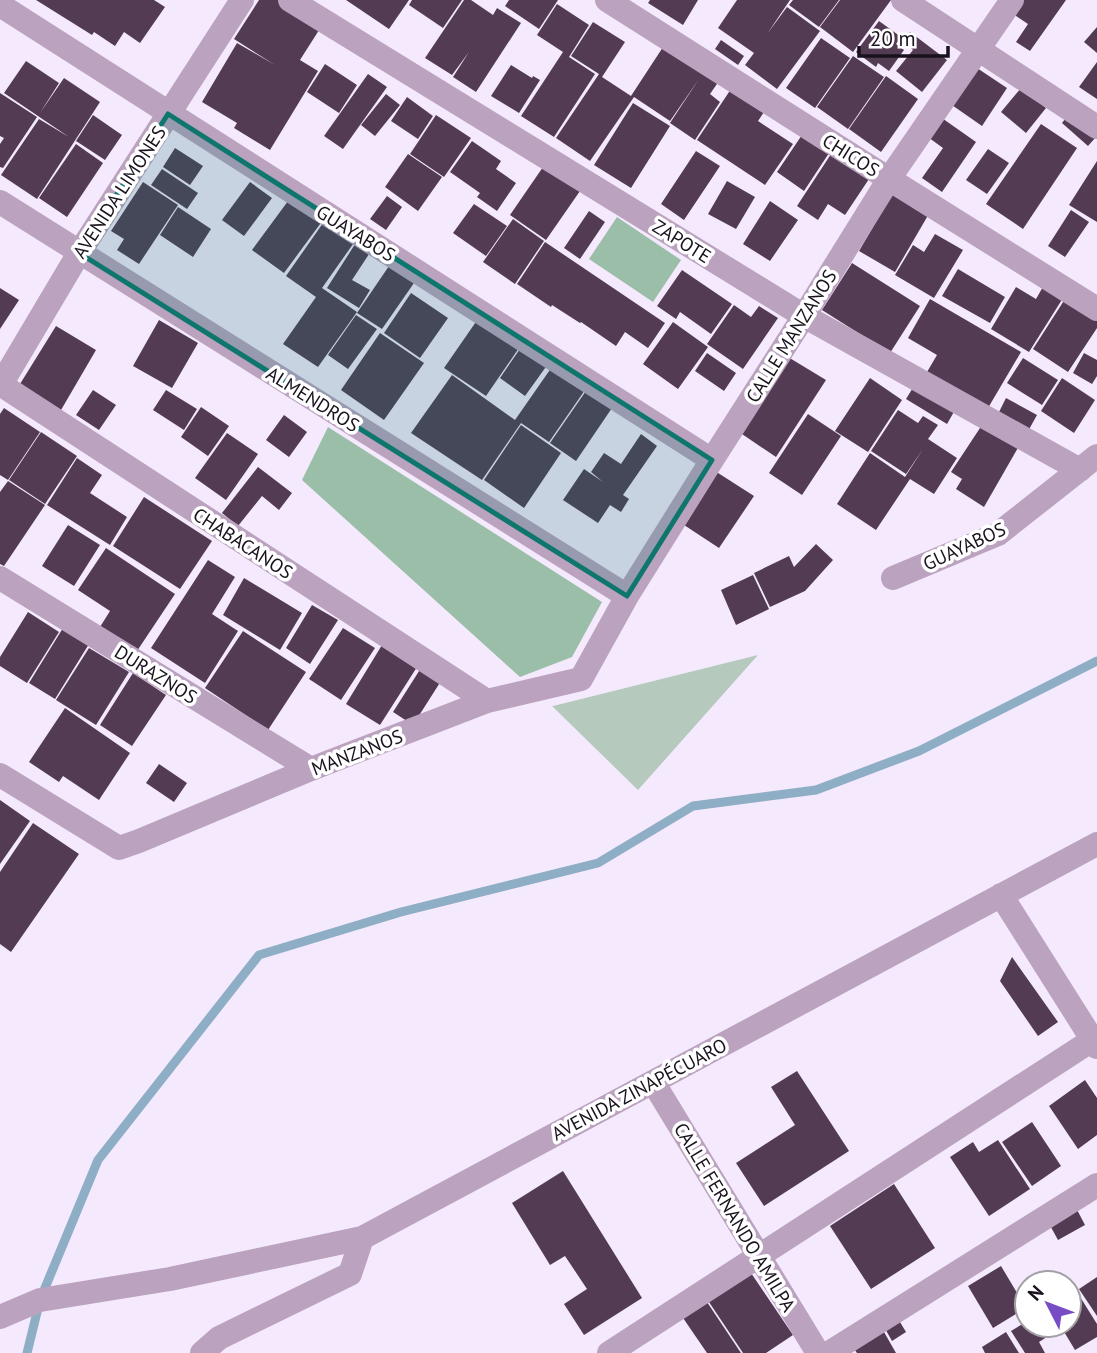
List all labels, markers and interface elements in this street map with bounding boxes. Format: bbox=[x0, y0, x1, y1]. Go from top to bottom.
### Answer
scale bar bbox=[859, 14, 948, 58]
text: 20 m bbox=[870, 25, 916, 52]
street label: AVENIDA LIMONES bbox=[67, 121, 171, 263]
street label: CHICOS bbox=[818, 128, 884, 182]
street label: GUAYABOS bbox=[312, 199, 400, 267]
street label: ZAPOTE bbox=[648, 214, 716, 268]
street label: CALLE MANZANOS bbox=[740, 265, 842, 407]
street label: ALMENDROS bbox=[262, 361, 364, 437]
street label: CHABACANOS bbox=[189, 502, 297, 584]
street label: GUAYABOS bbox=[919, 516, 1009, 576]
street label: DURAZNOS bbox=[110, 639, 202, 709]
street label: MANZANOS bbox=[308, 724, 406, 780]
street label: AVENIDA ZINAPÉCUARO bbox=[547, 1033, 731, 1145]
street label: CALLE FERNANDO AMILPA bbox=[669, 1118, 801, 1316]
north arrow bbox=[1013, 1269, 1083, 1339]
text: N bbox=[1022, 1280, 1048, 1305]

